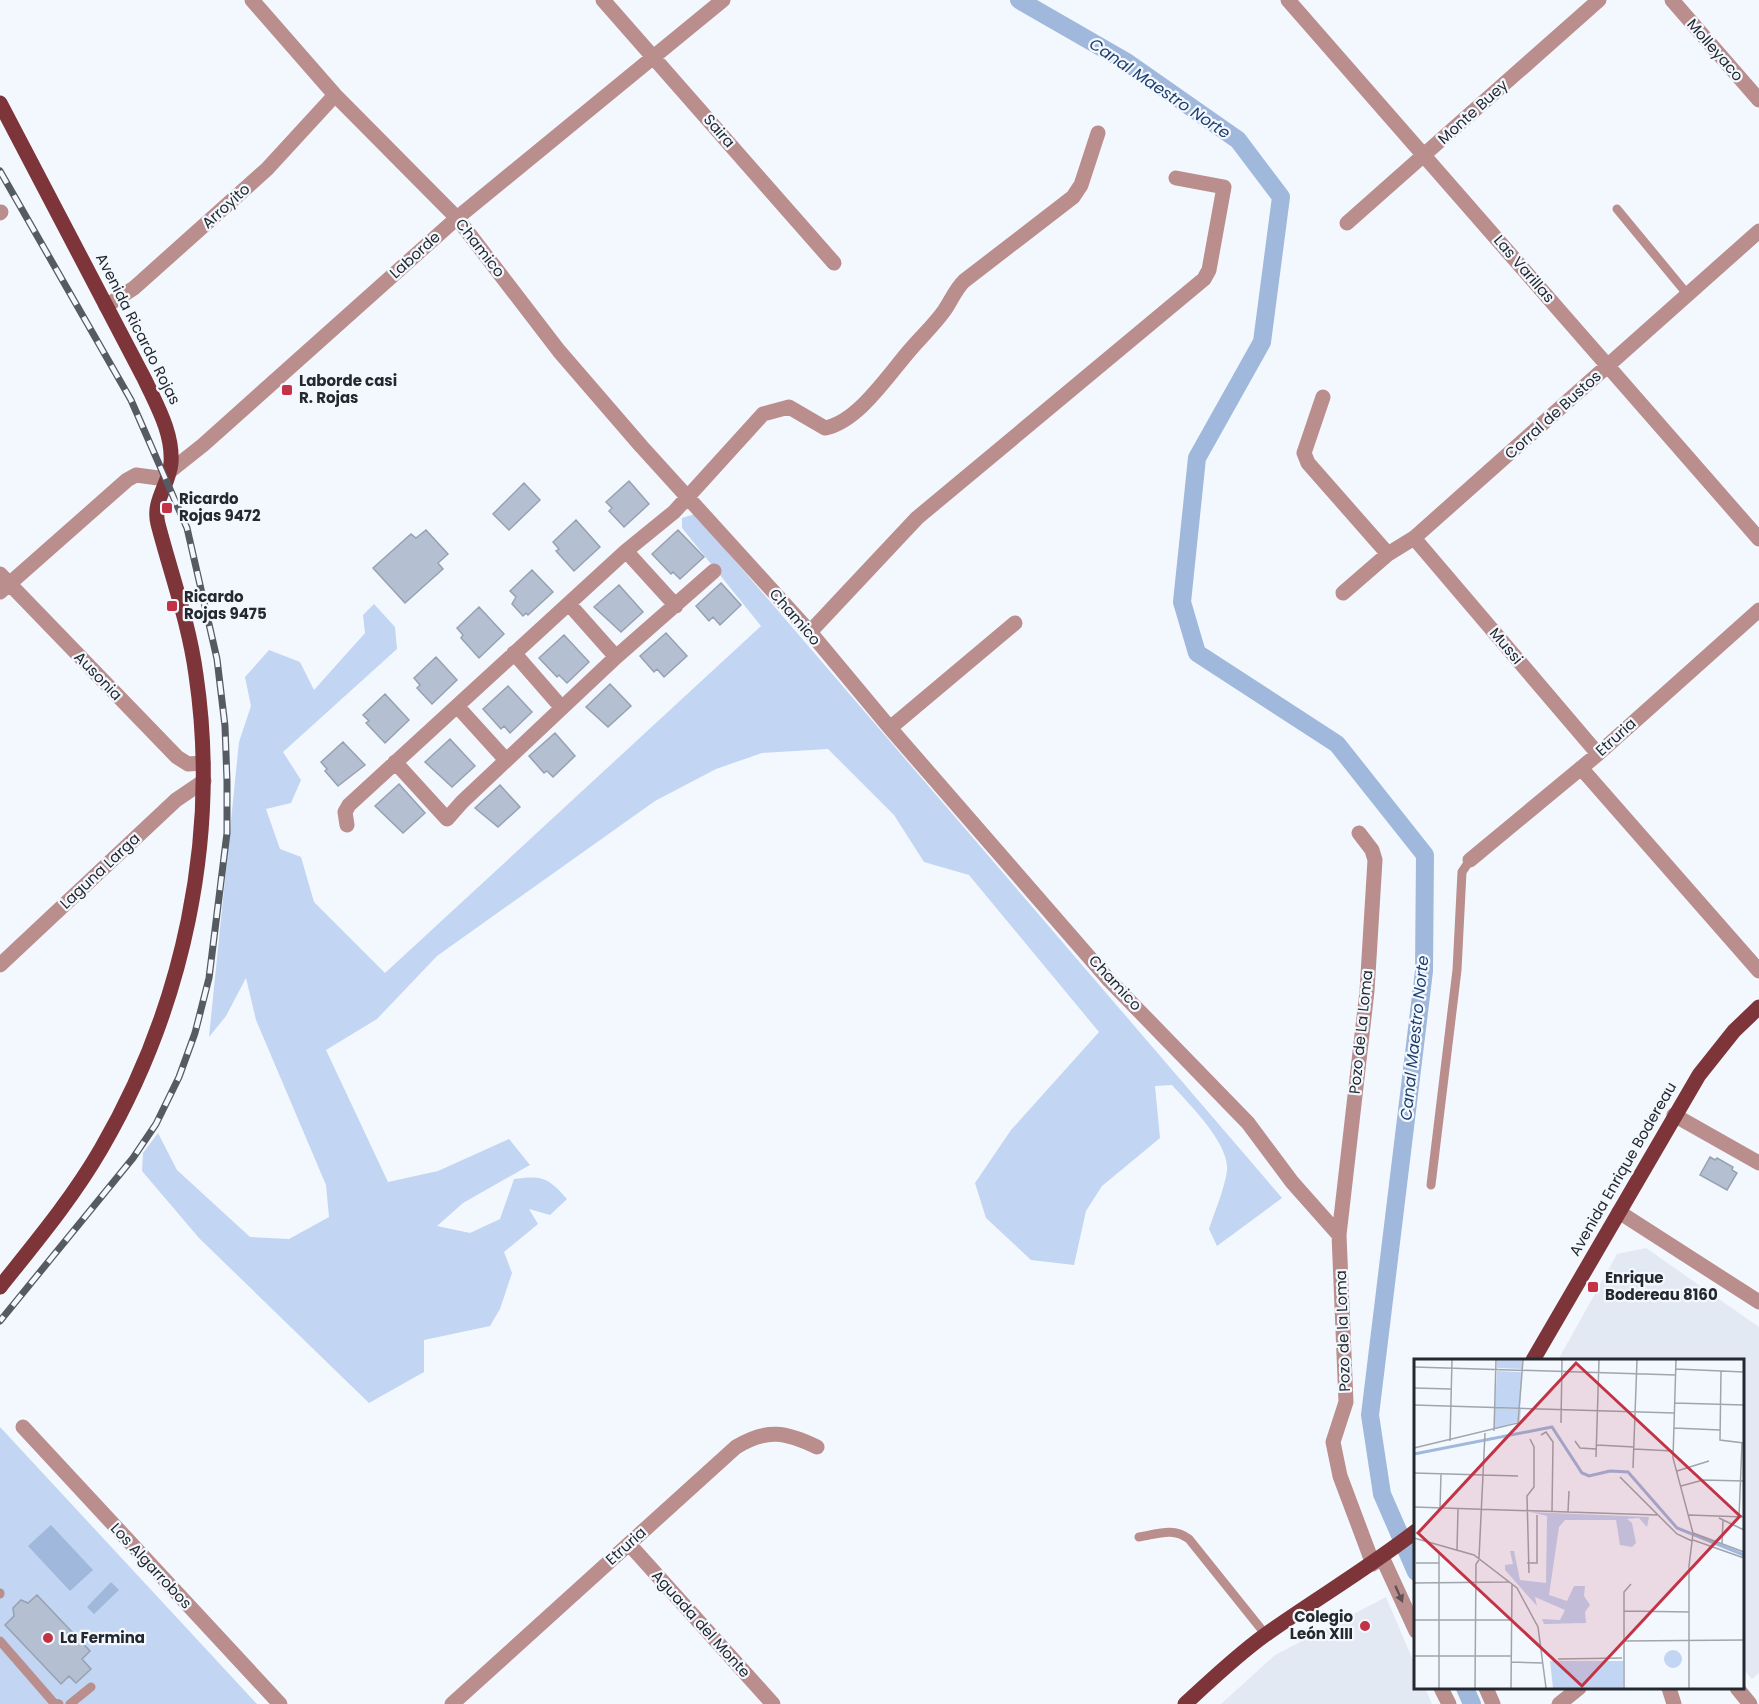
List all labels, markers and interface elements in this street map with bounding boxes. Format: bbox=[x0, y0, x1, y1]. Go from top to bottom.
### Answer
street label: Molleyaco bbox=[1682, 14, 1748, 85]
water label: Canal Maestro Norte bbox=[1085, 33, 1235, 144]
street label: Monte Buey bbox=[1433, 74, 1513, 149]
street label: Saira bbox=[699, 109, 740, 152]
street label: Arroyito bbox=[197, 178, 254, 233]
street label: Chamico bbox=[451, 214, 510, 281]
street label: Laborde bbox=[385, 226, 445, 283]
street label: Las Varillas bbox=[1489, 230, 1560, 307]
street label: Avenida Ricardo Rojas bbox=[91, 250, 186, 408]
street label: Corral de Bustos bbox=[1500, 366, 1606, 464]
place label: Laborde casi R. Rojas bbox=[299, 370, 397, 408]
marker: Laborde casi R. Rojas bbox=[280, 383, 294, 397]
place label: Ricardo Rojas 9472 bbox=[179, 488, 261, 526]
marker: Ricardo Rojas 9472 bbox=[160, 501, 174, 515]
street label: Chamico bbox=[765, 584, 826, 650]
place label: Ricardo Rojas 9475 bbox=[184, 586, 267, 624]
marker: Ricardo Rojas 9475 bbox=[165, 599, 179, 613]
street label: Mussi bbox=[1485, 623, 1528, 668]
street label: Ausonia bbox=[70, 647, 127, 705]
street label: Etruria bbox=[1591, 713, 1640, 760]
street label: Laguna Larga bbox=[55, 828, 144, 913]
street label: Chamico bbox=[1084, 950, 1147, 1015]
water label: Canal Maestro Norte bbox=[1394, 954, 1435, 1122]
street label: Pozo de La Loma bbox=[1344, 969, 1377, 1095]
street label: Avenida Enrique Bodereau bbox=[1564, 1078, 1681, 1260]
place label: Enrique Bodereau 8160 bbox=[1605, 1267, 1718, 1305]
street label: Pozo de la Loma bbox=[1330, 1270, 1355, 1392]
marker: Enrique Bodereau 8160 bbox=[1586, 1280, 1600, 1294]
inset map bbox=[1414, 1359, 1744, 1689]
street label: Los Algarrobos bbox=[106, 1518, 197, 1613]
street label: Etruria bbox=[601, 1522, 650, 1569]
street label: Aguada del Monte bbox=[647, 1565, 755, 1682]
one-way arrow bbox=[1394, 1586, 1404, 1604]
place label: Colegio León XIII bbox=[1290, 1606, 1353, 1644]
marker: Colegio León XIII bbox=[1358, 1619, 1372, 1633]
place label: La Fermina bbox=[60, 1627, 145, 1648]
marker: La Fermina bbox=[41, 1631, 55, 1645]

